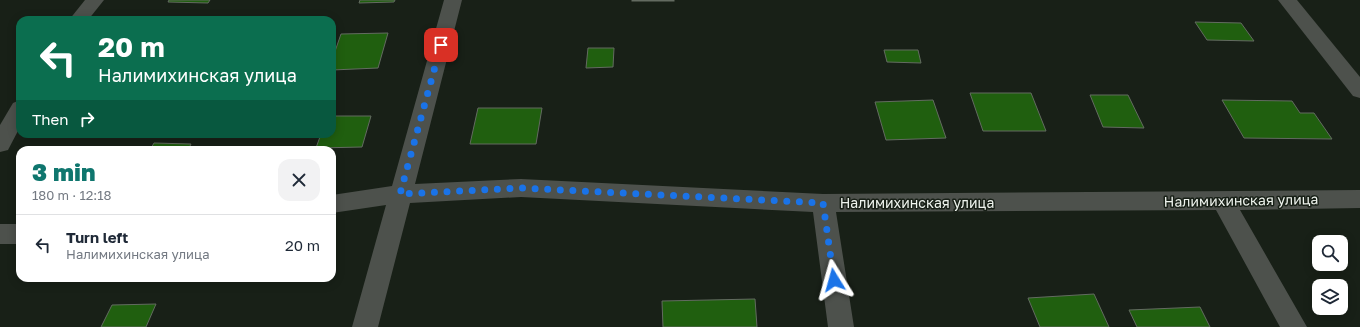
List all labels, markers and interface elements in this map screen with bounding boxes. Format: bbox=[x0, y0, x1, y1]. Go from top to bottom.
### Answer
pin bbox=[424, 28, 458, 62]
text: 20 m bbox=[98, 30, 165, 63]
icon: left bbox=[32, 32, 84, 84]
icon: arrive bbox=[430, 34, 452, 56]
text: Налимихинская улица bbox=[98, 64, 297, 86]
icon: right bbox=[76, 108, 98, 130]
text: Then bbox=[32, 110, 68, 128]
text: 3 min bbox=[32, 157, 95, 186]
button: close bbox=[278, 159, 320, 201]
text: 180 m · 12:18 bbox=[32, 187, 111, 203]
street label: Налимихинская улица bbox=[1164, 190, 1318, 210]
street label: Налимихинская улица bbox=[840, 194, 994, 211]
text: Turn left bbox=[66, 228, 128, 246]
icon: left bbox=[32, 234, 54, 256]
map controls bbox=[1312, 235, 1348, 315]
button: search bbox=[1312, 235, 1348, 271]
text: 20 m bbox=[285, 236, 320, 254]
text: Налимихинская улица bbox=[66, 246, 210, 262]
position arrow bbox=[813, 259, 855, 301]
button: layers bbox=[1312, 279, 1348, 315]

